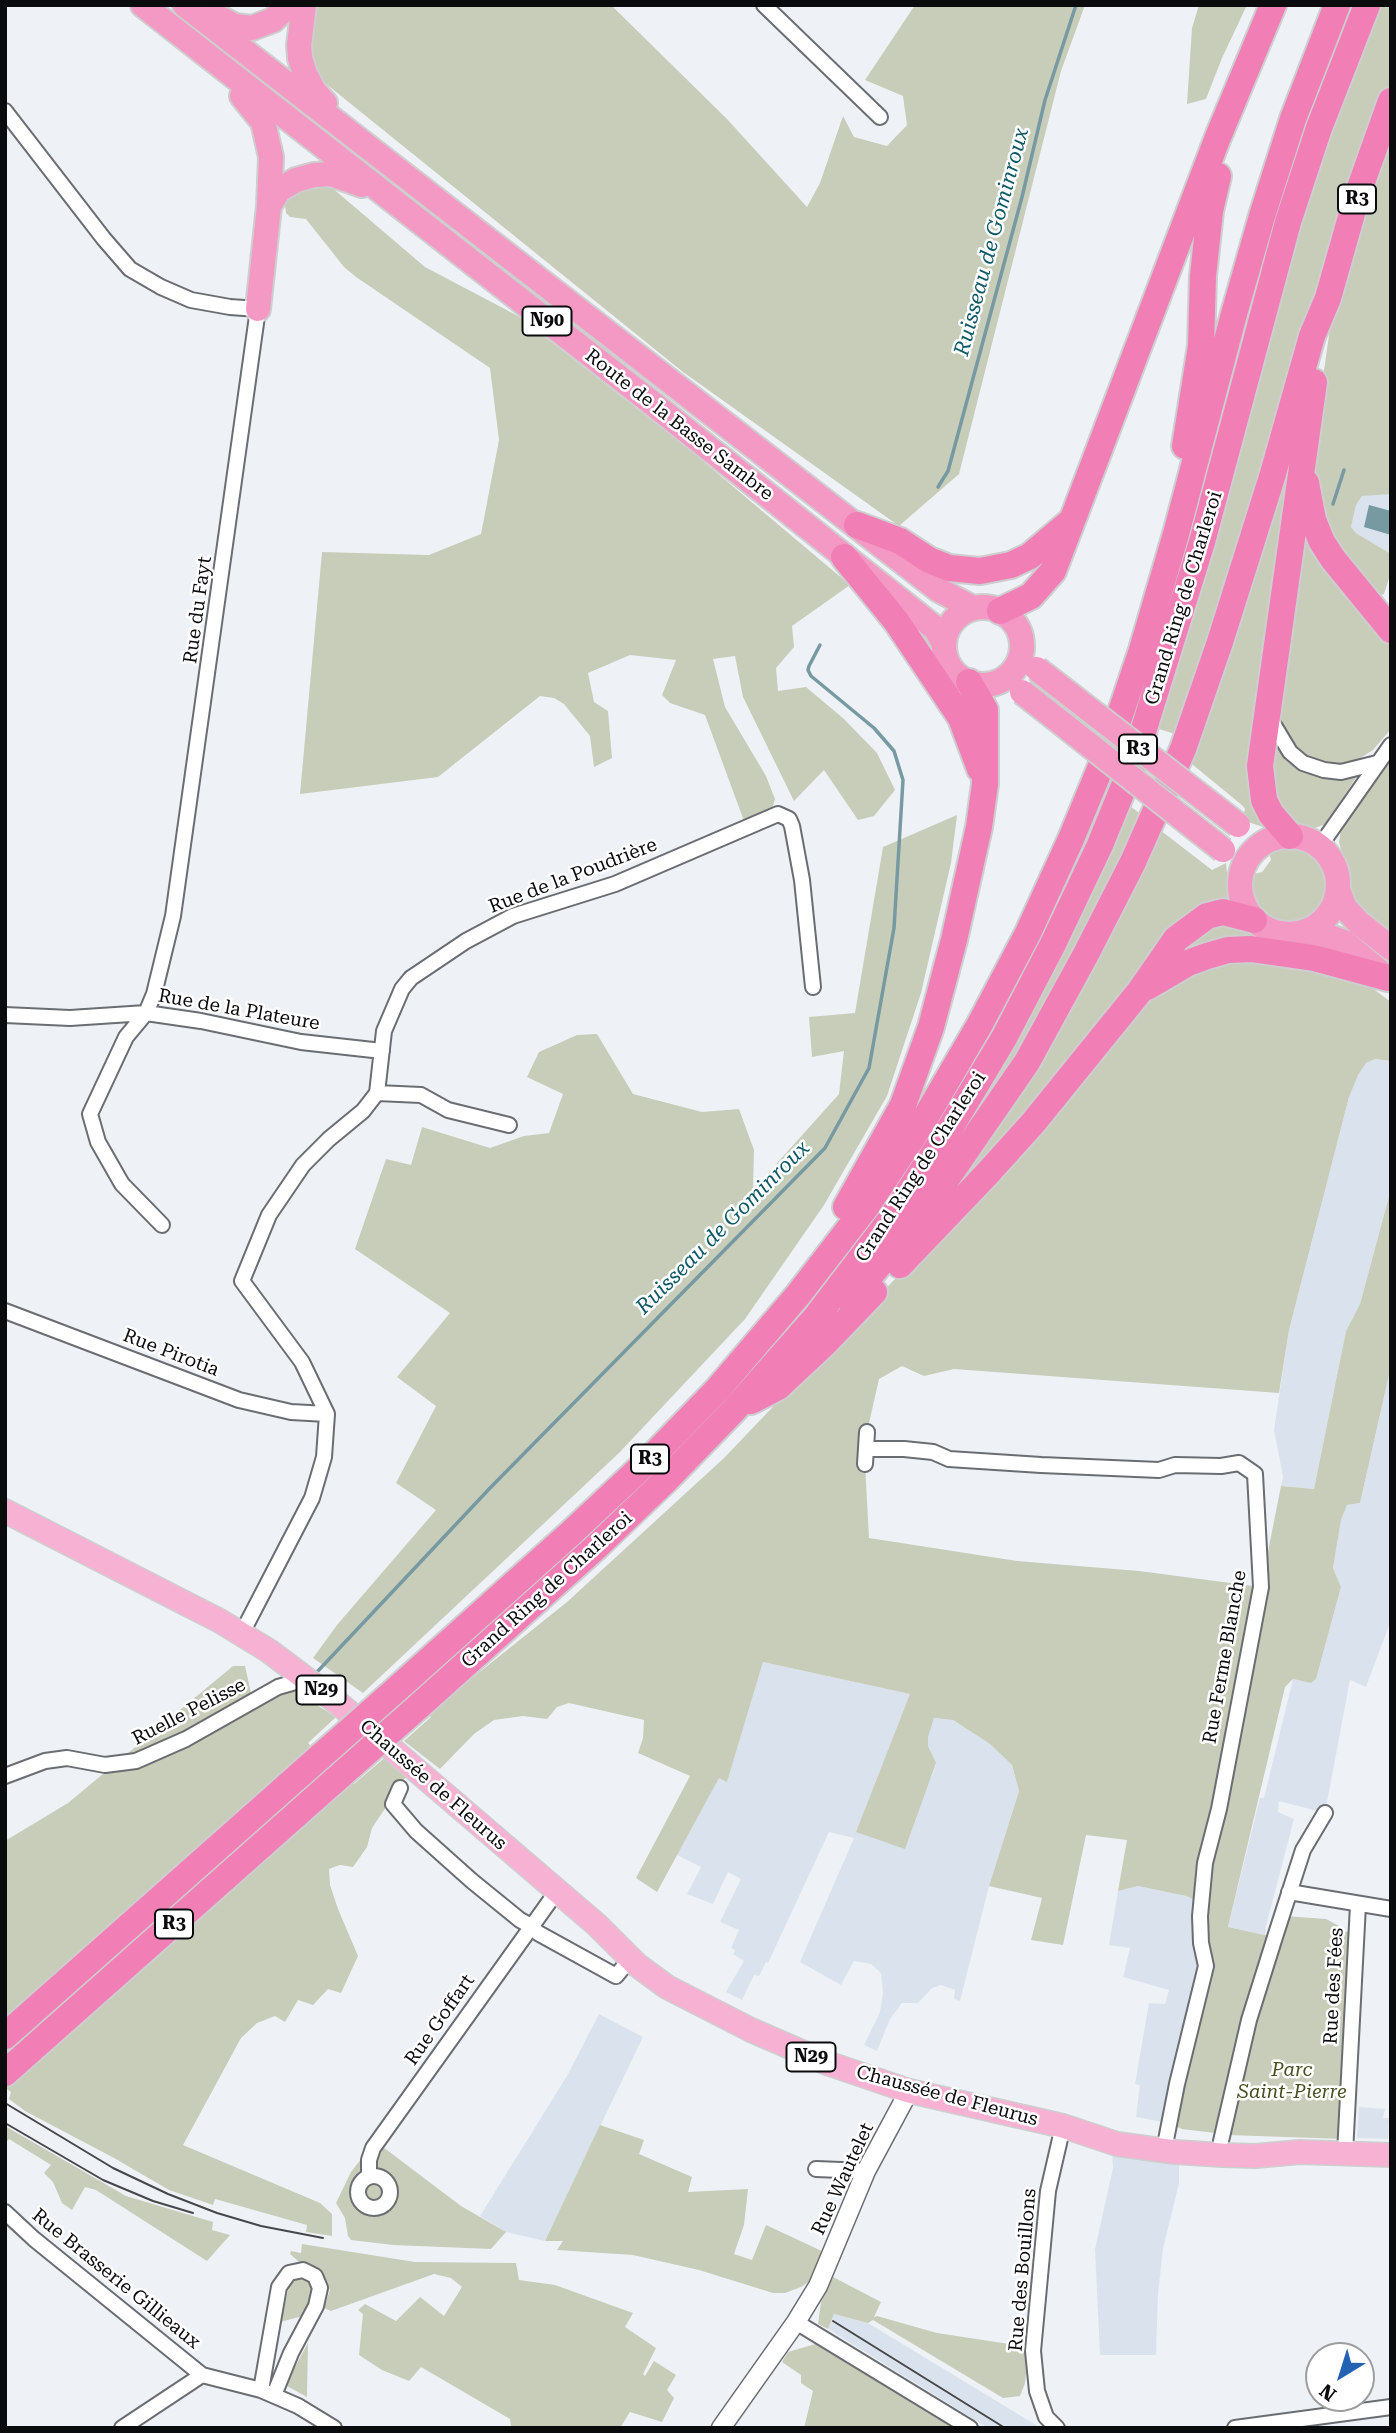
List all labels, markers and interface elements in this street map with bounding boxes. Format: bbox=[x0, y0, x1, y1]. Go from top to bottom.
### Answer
water label: Ruisseau de Gominroux bbox=[949, 125, 1035, 359]
road number: R3 bbox=[1338, 184, 1376, 214]
road number: N90 bbox=[522, 306, 572, 335]
street label: Route de la Basse Sambre bbox=[580, 344, 778, 506]
street label: Grand Ring de Charleroi bbox=[1141, 488, 1227, 708]
street label: Rue du Fayt bbox=[179, 555, 217, 665]
road number: R3 bbox=[1119, 734, 1157, 764]
street label: Rue de la Poudrière bbox=[486, 833, 660, 919]
street label: Rue de la Plateure bbox=[156, 985, 322, 1035]
street label: Grand Ring de Charleroi bbox=[851, 1068, 991, 1266]
water label: Ruisseau de Gominroux bbox=[631, 1136, 815, 1320]
street label: Rue Pirotia bbox=[120, 1324, 222, 1382]
road number: R3 bbox=[631, 1444, 669, 1474]
street label: Grand Ring de Charleroi bbox=[457, 1507, 637, 1673]
street label: Rue Ferme Blanche bbox=[1199, 1568, 1251, 1746]
street label: Ruelle Pelisse bbox=[128, 1674, 250, 1750]
road number: N29 bbox=[296, 1675, 346, 1704]
street label: Chaussée de Fleurus bbox=[355, 1715, 511, 1855]
road number: R3 bbox=[155, 1910, 193, 1938]
street label: Rue des Fées bbox=[1320, 1927, 1348, 2045]
street label: Rue Goffart bbox=[400, 1970, 480, 2070]
road number: N29 bbox=[786, 2042, 836, 2071]
park label: Parc Saint-Pierre bbox=[1237, 2059, 1347, 2103]
street label: Chaussée de Fleurus bbox=[854, 2061, 1040, 2131]
street label: Rue Wautelet bbox=[807, 2119, 879, 2239]
street label: Rue des Bouillons bbox=[1005, 2188, 1041, 2352]
street label: Rue Brasserie Gillieaux bbox=[27, 2204, 205, 2354]
north arrow bbox=[1305, 2342, 1375, 2412]
text: N bbox=[1315, 2379, 1341, 2406]

